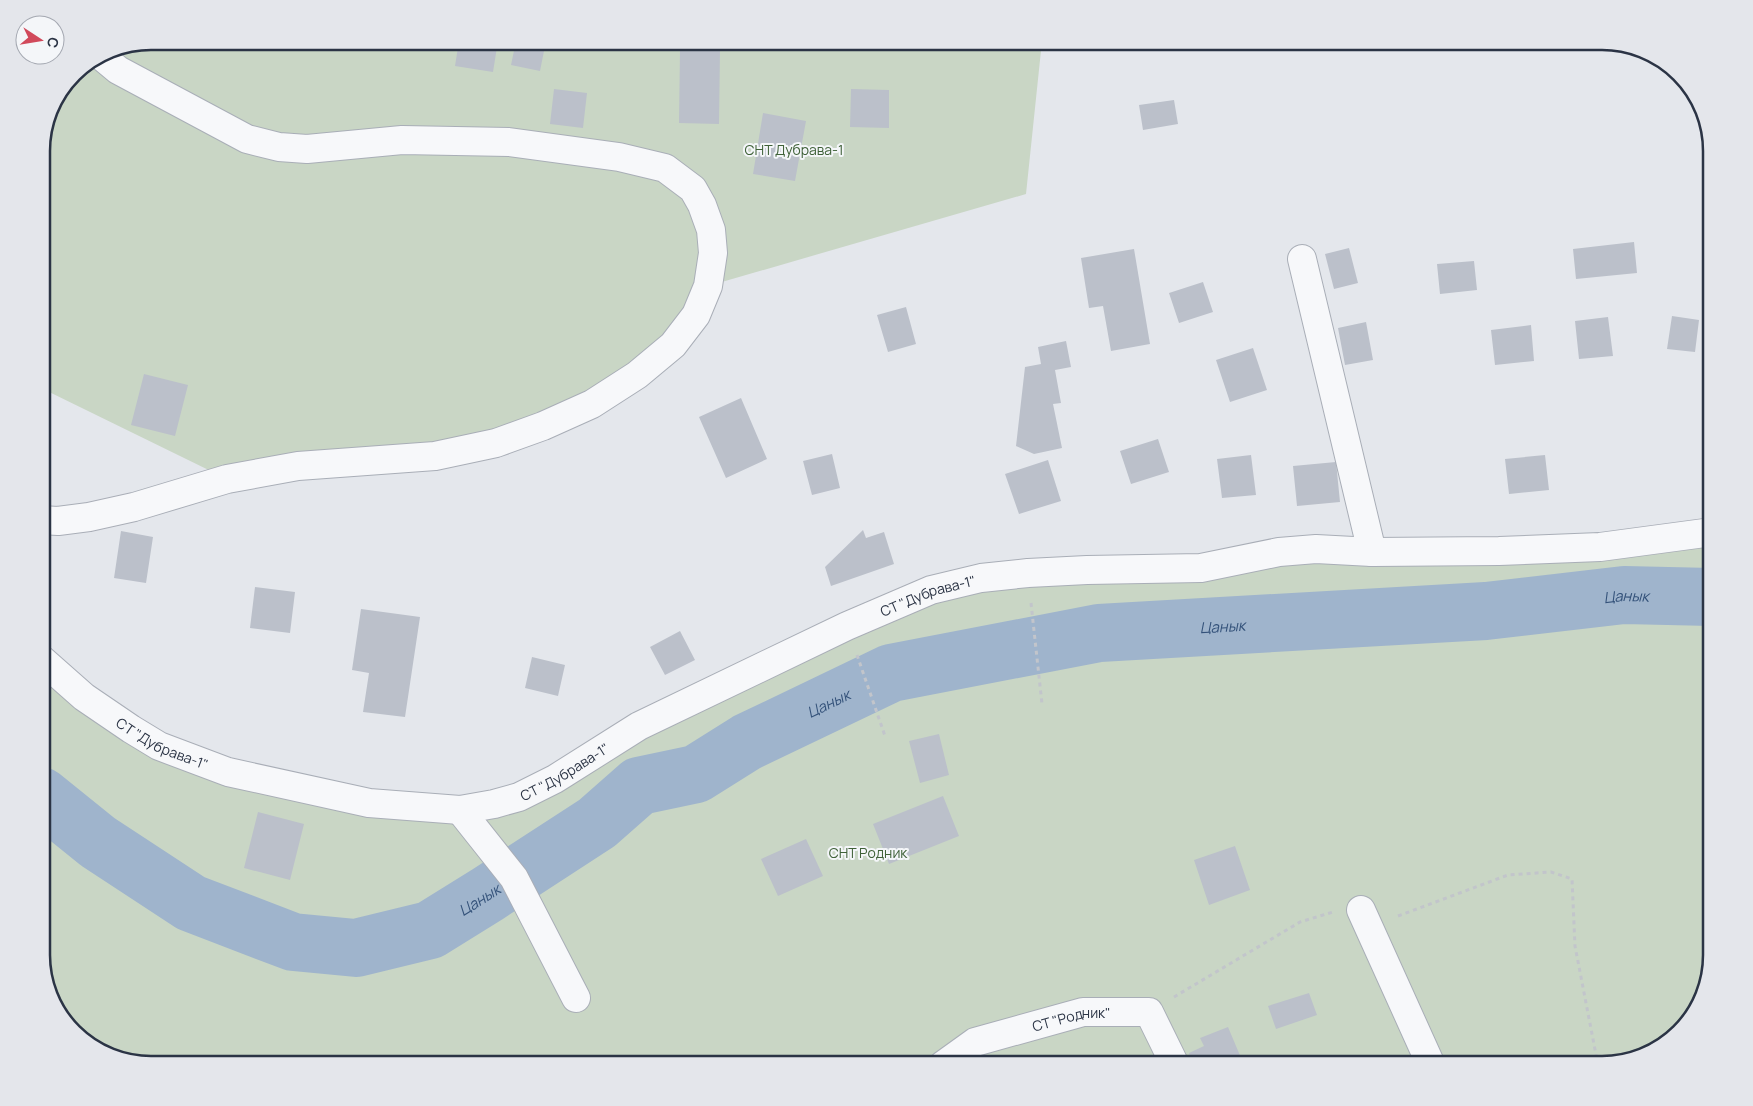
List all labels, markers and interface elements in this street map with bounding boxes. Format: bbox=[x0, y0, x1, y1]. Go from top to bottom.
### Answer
north arrow bbox=[15, 15, 65, 65]
text: С bbox=[43, 36, 64, 50]
park label: СНТ Дубрава-1 bbox=[745, 140, 843, 159]
street label: СТ "Дубрава-1" bbox=[877, 570, 978, 620]
water label: Цанык bbox=[1602, 584, 1652, 608]
water label: Цанык bbox=[1199, 614, 1248, 638]
water label: Цанык bbox=[803, 683, 856, 722]
street label: СТ "Дубрава-1" bbox=[113, 712, 211, 773]
street label: СТ "Дубрава-1" bbox=[516, 738, 613, 805]
park label: СНТ Родник bbox=[829, 843, 908, 862]
water label: Цанык bbox=[454, 877, 506, 920]
street label: СТ "Родник" bbox=[1030, 1003, 1111, 1035]

